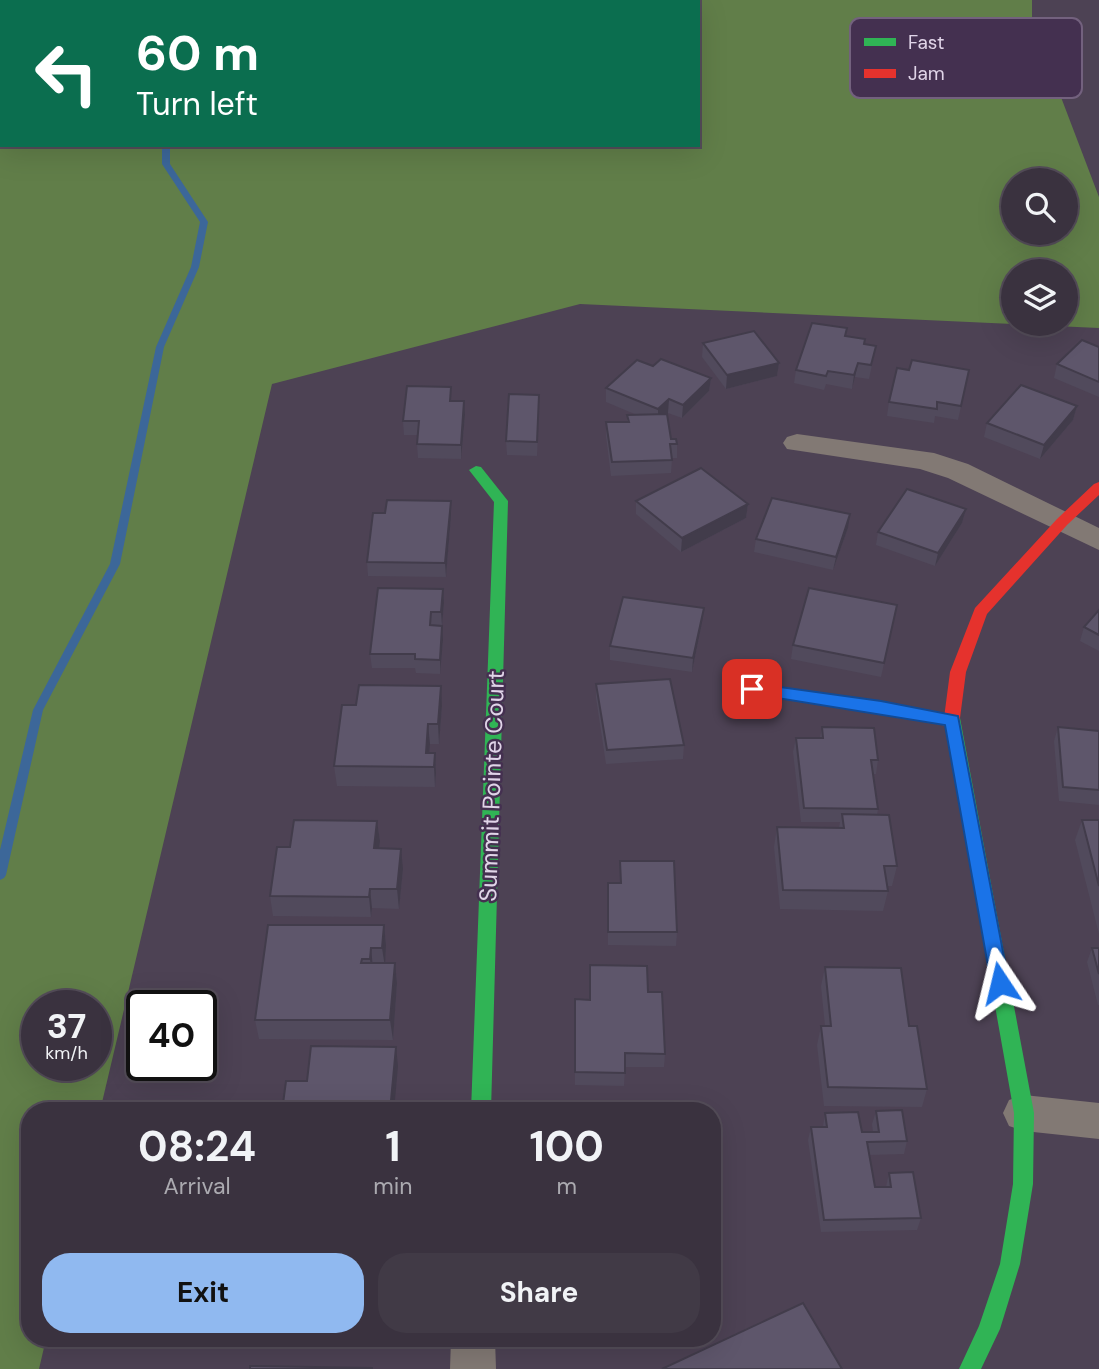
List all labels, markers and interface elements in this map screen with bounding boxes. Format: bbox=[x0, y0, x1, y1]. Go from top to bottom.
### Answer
legend bbox=[850, 18, 1082, 98]
text: 60 m bbox=[136, 21, 259, 85]
icon: left bbox=[21, 28, 112, 119]
text: Fast bbox=[908, 30, 944, 55]
text: Jam bbox=[908, 61, 945, 86]
text: Turn left bbox=[136, 83, 258, 125]
map controls bbox=[1001, 168, 1078, 336]
button: search bbox=[1001, 168, 1078, 245]
button: layers bbox=[1001, 259, 1078, 336]
pin bbox=[722, 659, 782, 719]
street label: Summit Pointe Court bbox=[472, 670, 511, 902]
icon: arrive bbox=[733, 670, 771, 708]
position arrow bbox=[963, 946, 1037, 1020]
speed limit sign: 40 bbox=[126, 990, 217, 1081]
text: 37 bbox=[47, 1003, 86, 1049]
text: km/h bbox=[45, 1041, 88, 1065]
text: 08:24 bbox=[138, 1119, 256, 1174]
text: 1 bbox=[385, 1119, 400, 1174]
text: 100 bbox=[529, 1119, 604, 1174]
text: Arrival bbox=[164, 1171, 231, 1201]
text: min bbox=[373, 1171, 412, 1201]
text: m bbox=[556, 1171, 577, 1201]
button: Exit bbox=[42, 1253, 364, 1333]
button: Share bbox=[378, 1253, 700, 1333]

